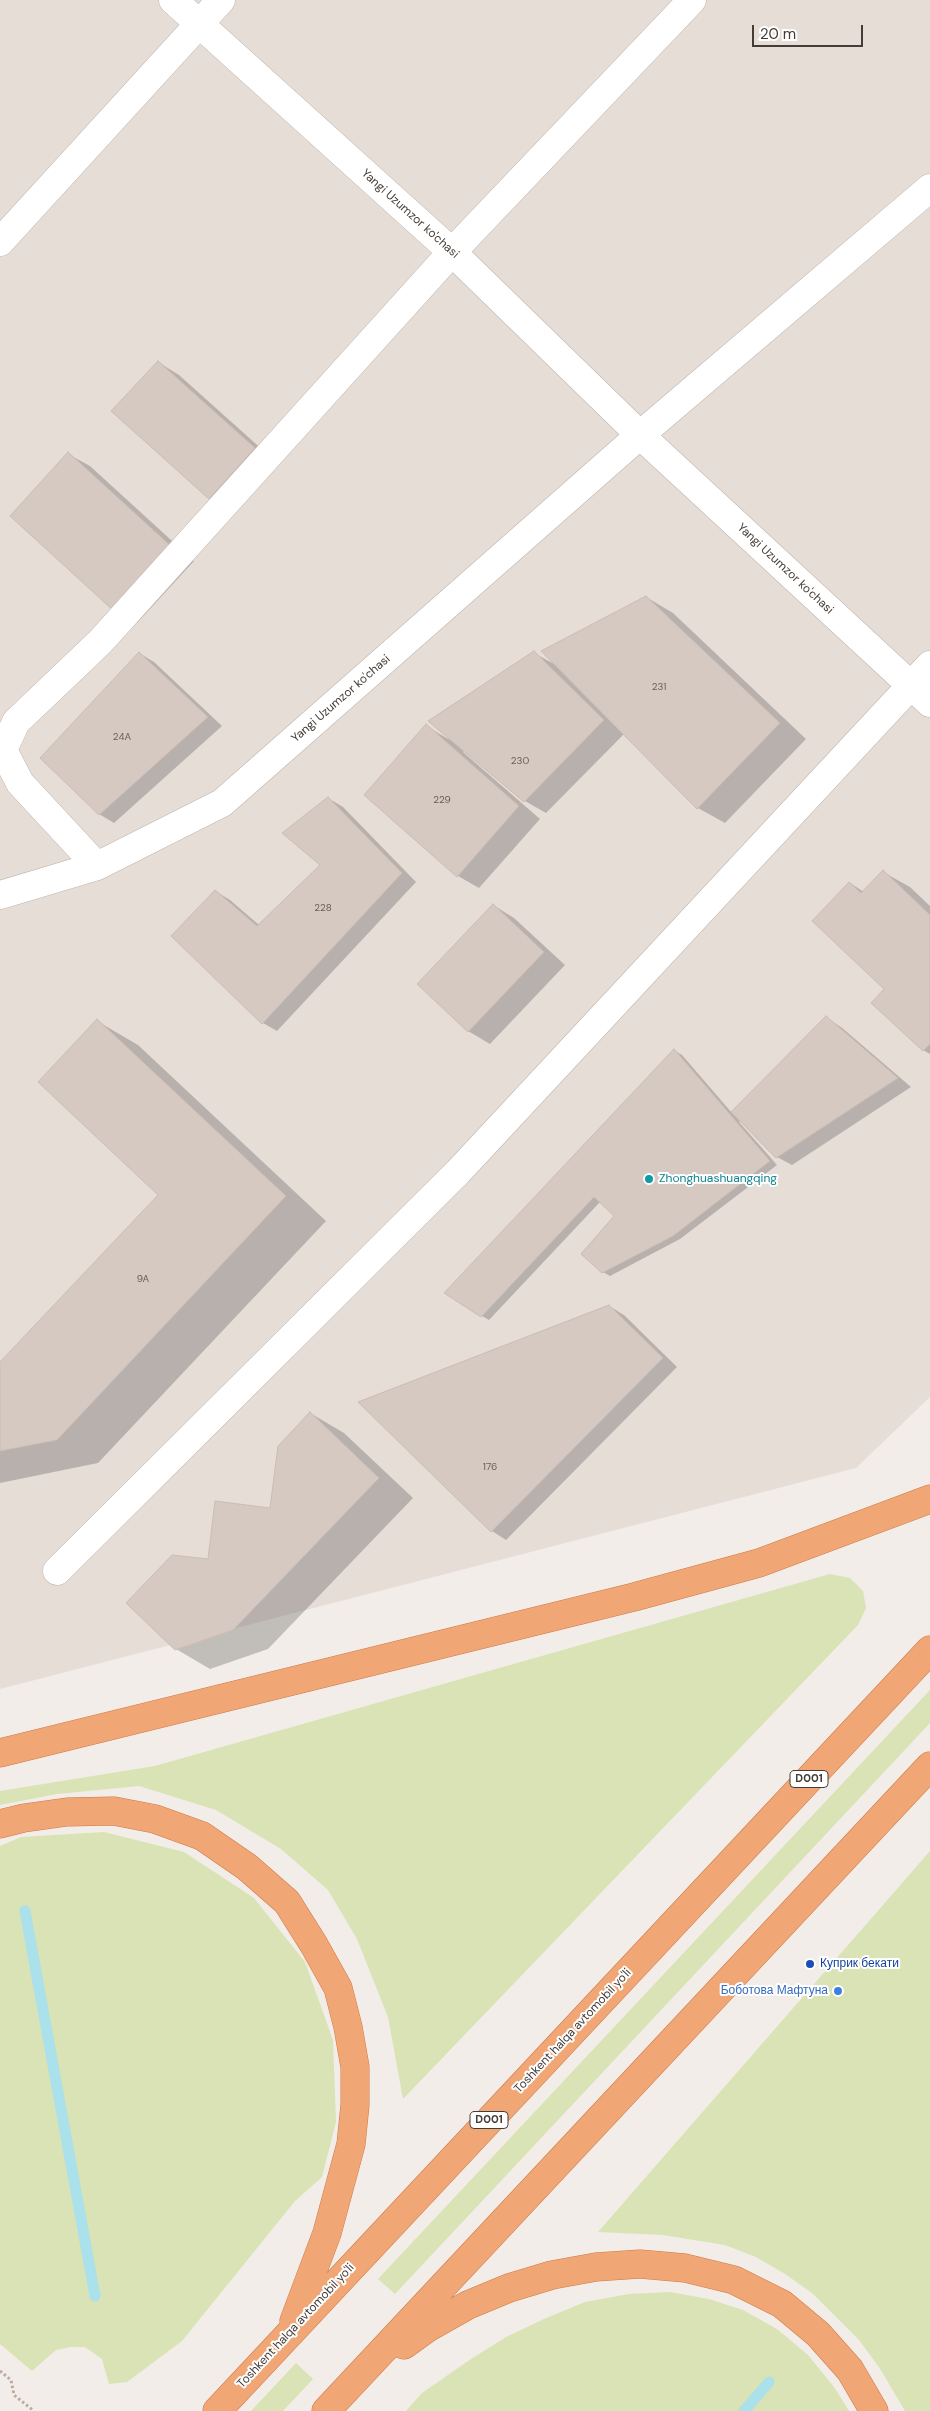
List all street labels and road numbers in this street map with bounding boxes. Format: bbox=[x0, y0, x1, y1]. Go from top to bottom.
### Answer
street label: Yangi Uzumzor ko'chasi bbox=[358, 166, 462, 262]
street label: Yangi Uzumzor ko'chasi bbox=[734, 521, 836, 617]
street label: Yangi Uzumzor ko'chasi bbox=[289, 652, 393, 746]
road number: D001 bbox=[790, 1770, 828, 1788]
street label: Toshkent halqa avtomobil yo'li bbox=[512, 1966, 634, 2096]
road number: D001 bbox=[470, 2112, 508, 2128]
street label: Toshkent halqa avtomobil yo'li bbox=[235, 2261, 357, 2391]

